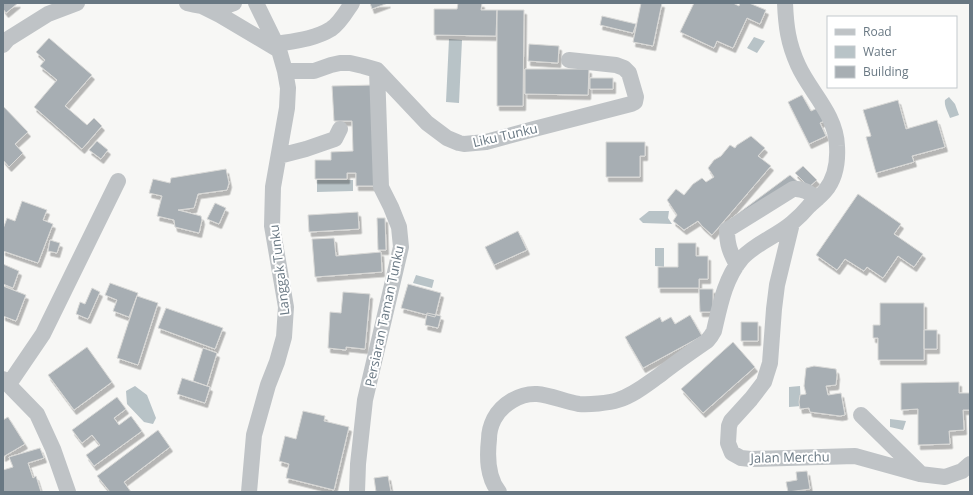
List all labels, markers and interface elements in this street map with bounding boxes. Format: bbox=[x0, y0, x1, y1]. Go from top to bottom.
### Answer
legend bbox=[827, 16, 957, 88]
text: Road bbox=[863, 23, 892, 40]
text: Water bbox=[863, 43, 897, 60]
text: Building bbox=[863, 63, 909, 80]
street label: Liku Tunku bbox=[471, 119, 539, 151]
street label: Langgak Tunku bbox=[264, 224, 294, 316]
street label: Persiaran Taman Tunku bbox=[360, 244, 408, 388]
street label: Jalan Merchu bbox=[748, 447, 830, 467]

